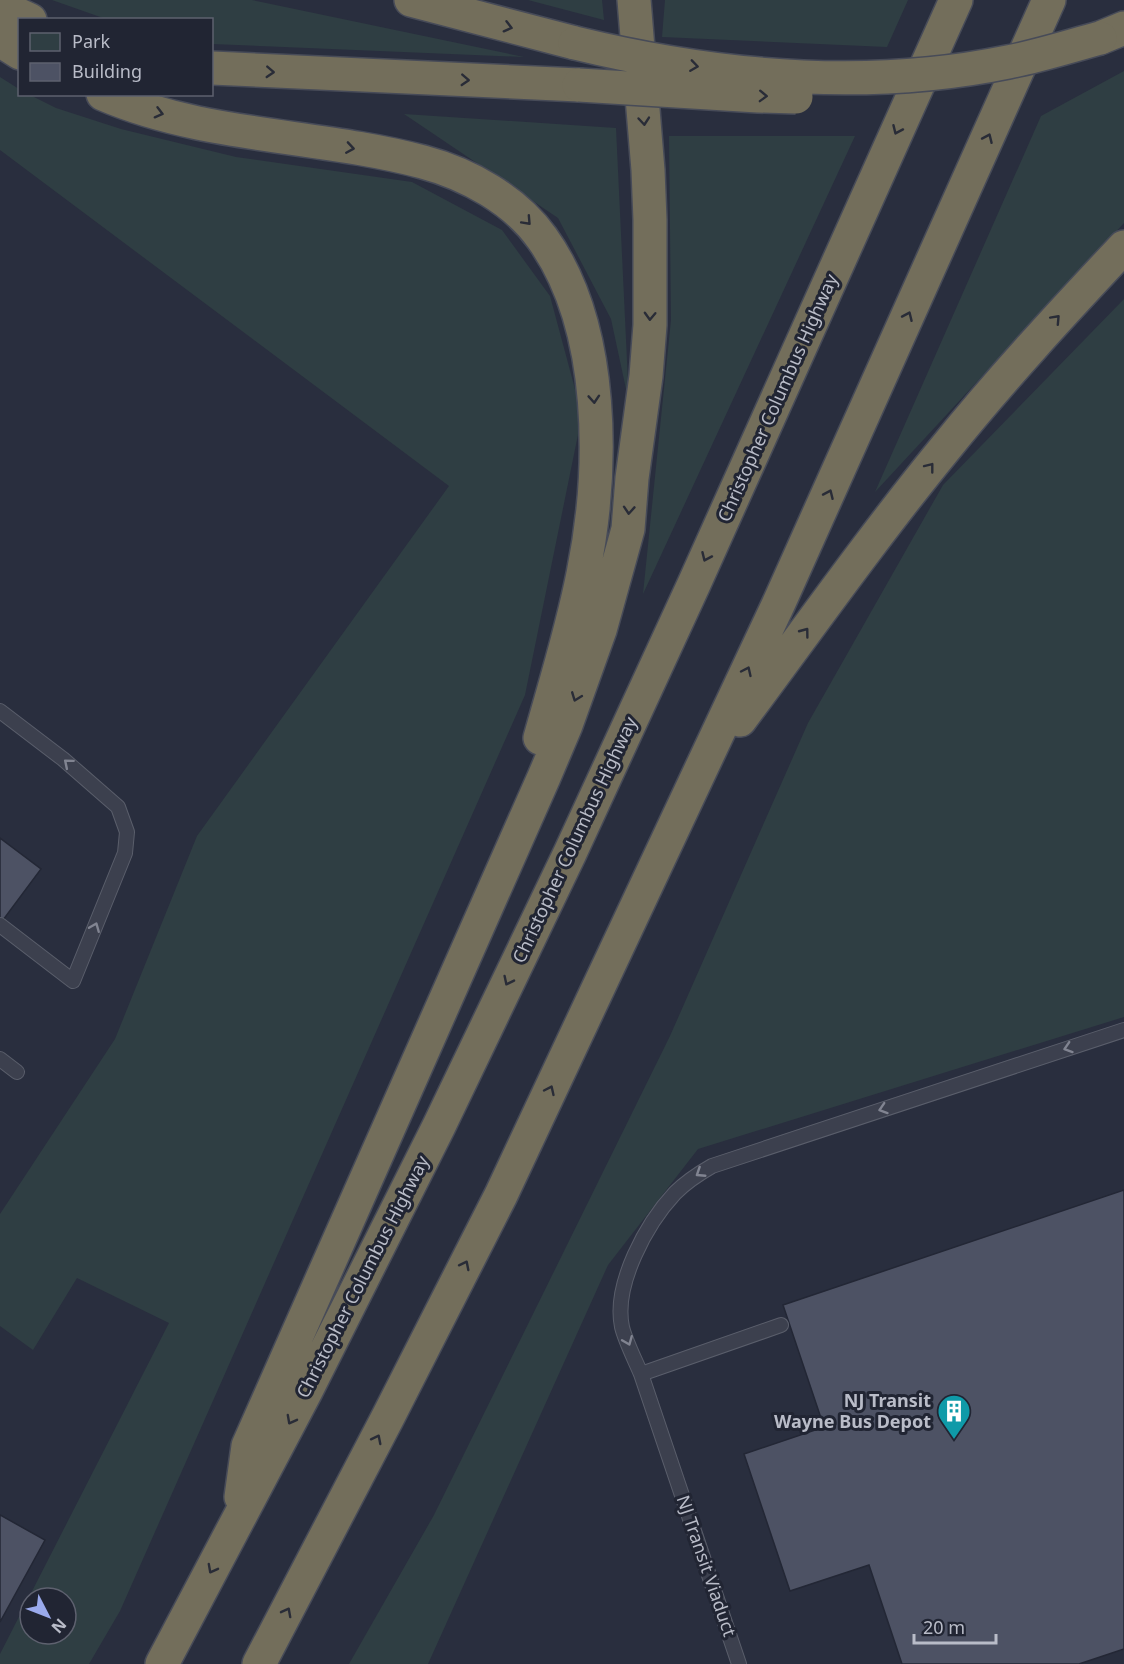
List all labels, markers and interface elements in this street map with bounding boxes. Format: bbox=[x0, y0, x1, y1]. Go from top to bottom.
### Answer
legend bbox=[18, 18, 213, 96]
one-way arrow bbox=[503, 19, 513, 32]
text: Park bbox=[72, 29, 110, 53]
text: Building bbox=[72, 59, 142, 83]
one-way arrow bbox=[690, 60, 699, 72]
one-way arrow bbox=[265, 65, 274, 78]
one-way arrow bbox=[460, 74, 469, 87]
one-way arrow bbox=[759, 90, 768, 103]
one-way arrow bbox=[153, 106, 163, 118]
one-way arrow bbox=[637, 117, 650, 126]
one-way arrow bbox=[893, 124, 905, 135]
one-way arrow bbox=[981, 133, 993, 144]
one-way arrow bbox=[345, 141, 355, 154]
one-way arrow bbox=[520, 214, 531, 224]
street label: Christopher Columbus Highway bbox=[711, 269, 843, 525]
one-way arrow bbox=[644, 311, 656, 320]
one-way arrow bbox=[901, 311, 913, 322]
one-way arrow bbox=[1049, 315, 1060, 326]
one-way arrow bbox=[587, 395, 600, 404]
one-way arrow bbox=[922, 463, 933, 474]
one-way arrow bbox=[821, 489, 833, 500]
one-way arrow bbox=[623, 505, 636, 514]
one-way arrow bbox=[702, 551, 714, 562]
one-way arrow bbox=[798, 628, 809, 639]
one-way arrow bbox=[740, 666, 752, 677]
one-way arrow bbox=[571, 690, 583, 701]
street label: Christopher Columbus Highway bbox=[506, 712, 642, 967]
one-way arrow bbox=[63, 759, 74, 770]
one-way arrow bbox=[88, 922, 100, 933]
one-way arrow bbox=[504, 975, 516, 986]
one-way arrow bbox=[1063, 1041, 1074, 1053]
one-way arrow bbox=[542, 1085, 554, 1096]
one-way arrow bbox=[878, 1102, 889, 1114]
street label: Christopher Columbus Highway bbox=[290, 1151, 434, 1402]
one-way arrow bbox=[695, 1166, 706, 1177]
one-way arrow bbox=[458, 1261, 469, 1272]
one-way arrow bbox=[621, 1335, 633, 1346]
place label: NJ Transit Wayne Bus Depot bbox=[774, 1388, 931, 1433]
building icon: NJ Transit Wayne Bus Depot bbox=[936, 1393, 972, 1440]
one-way arrow bbox=[287, 1413, 298, 1424]
one-way arrow bbox=[369, 1435, 381, 1446]
street label: NJ Transit Viaduct bbox=[672, 1492, 743, 1640]
one-way arrow bbox=[208, 1563, 219, 1573]
north arrow bbox=[18, 1586, 78, 1646]
scale bar bbox=[914, 1607, 996, 1645]
one-way arrow bbox=[280, 1608, 291, 1619]
text: N bbox=[47, 1614, 72, 1638]
text: 20 m bbox=[923, 1615, 965, 1639]

